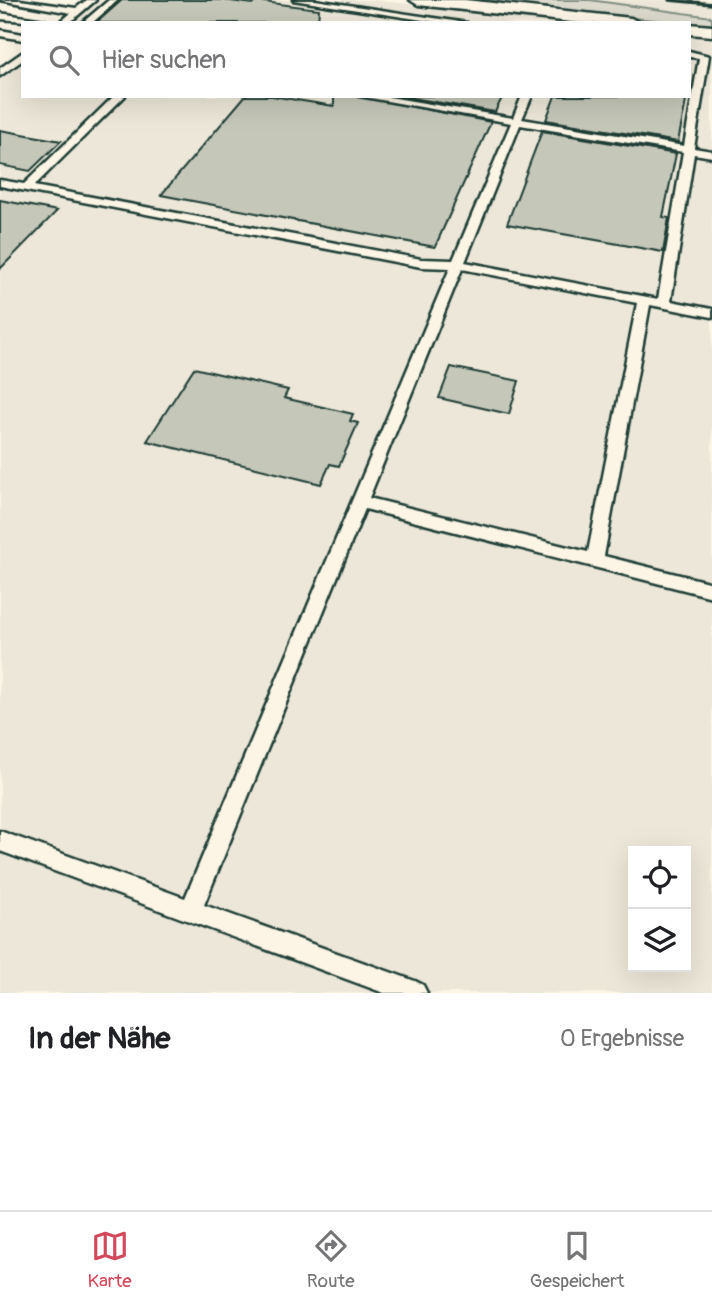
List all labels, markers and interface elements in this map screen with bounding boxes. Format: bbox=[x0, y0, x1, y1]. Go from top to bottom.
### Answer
search box bbox=[21, 21, 691, 98]
icon: search bbox=[45, 41, 83, 79]
text: Hier suchen bbox=[101, 44, 226, 76]
map controls bbox=[628, 846, 691, 972]
button: locate bbox=[628, 846, 691, 909]
button: layers bbox=[628, 909, 691, 972]
text: In der Nähe bbox=[28, 1020, 170, 1057]
text: 0 Ergebnisse bbox=[560, 1024, 684, 1053]
tab: Karte bbox=[88, 1227, 132, 1293]
tab: Route bbox=[307, 1227, 355, 1293]
tab: Gespeichert bbox=[530, 1227, 624, 1293]

